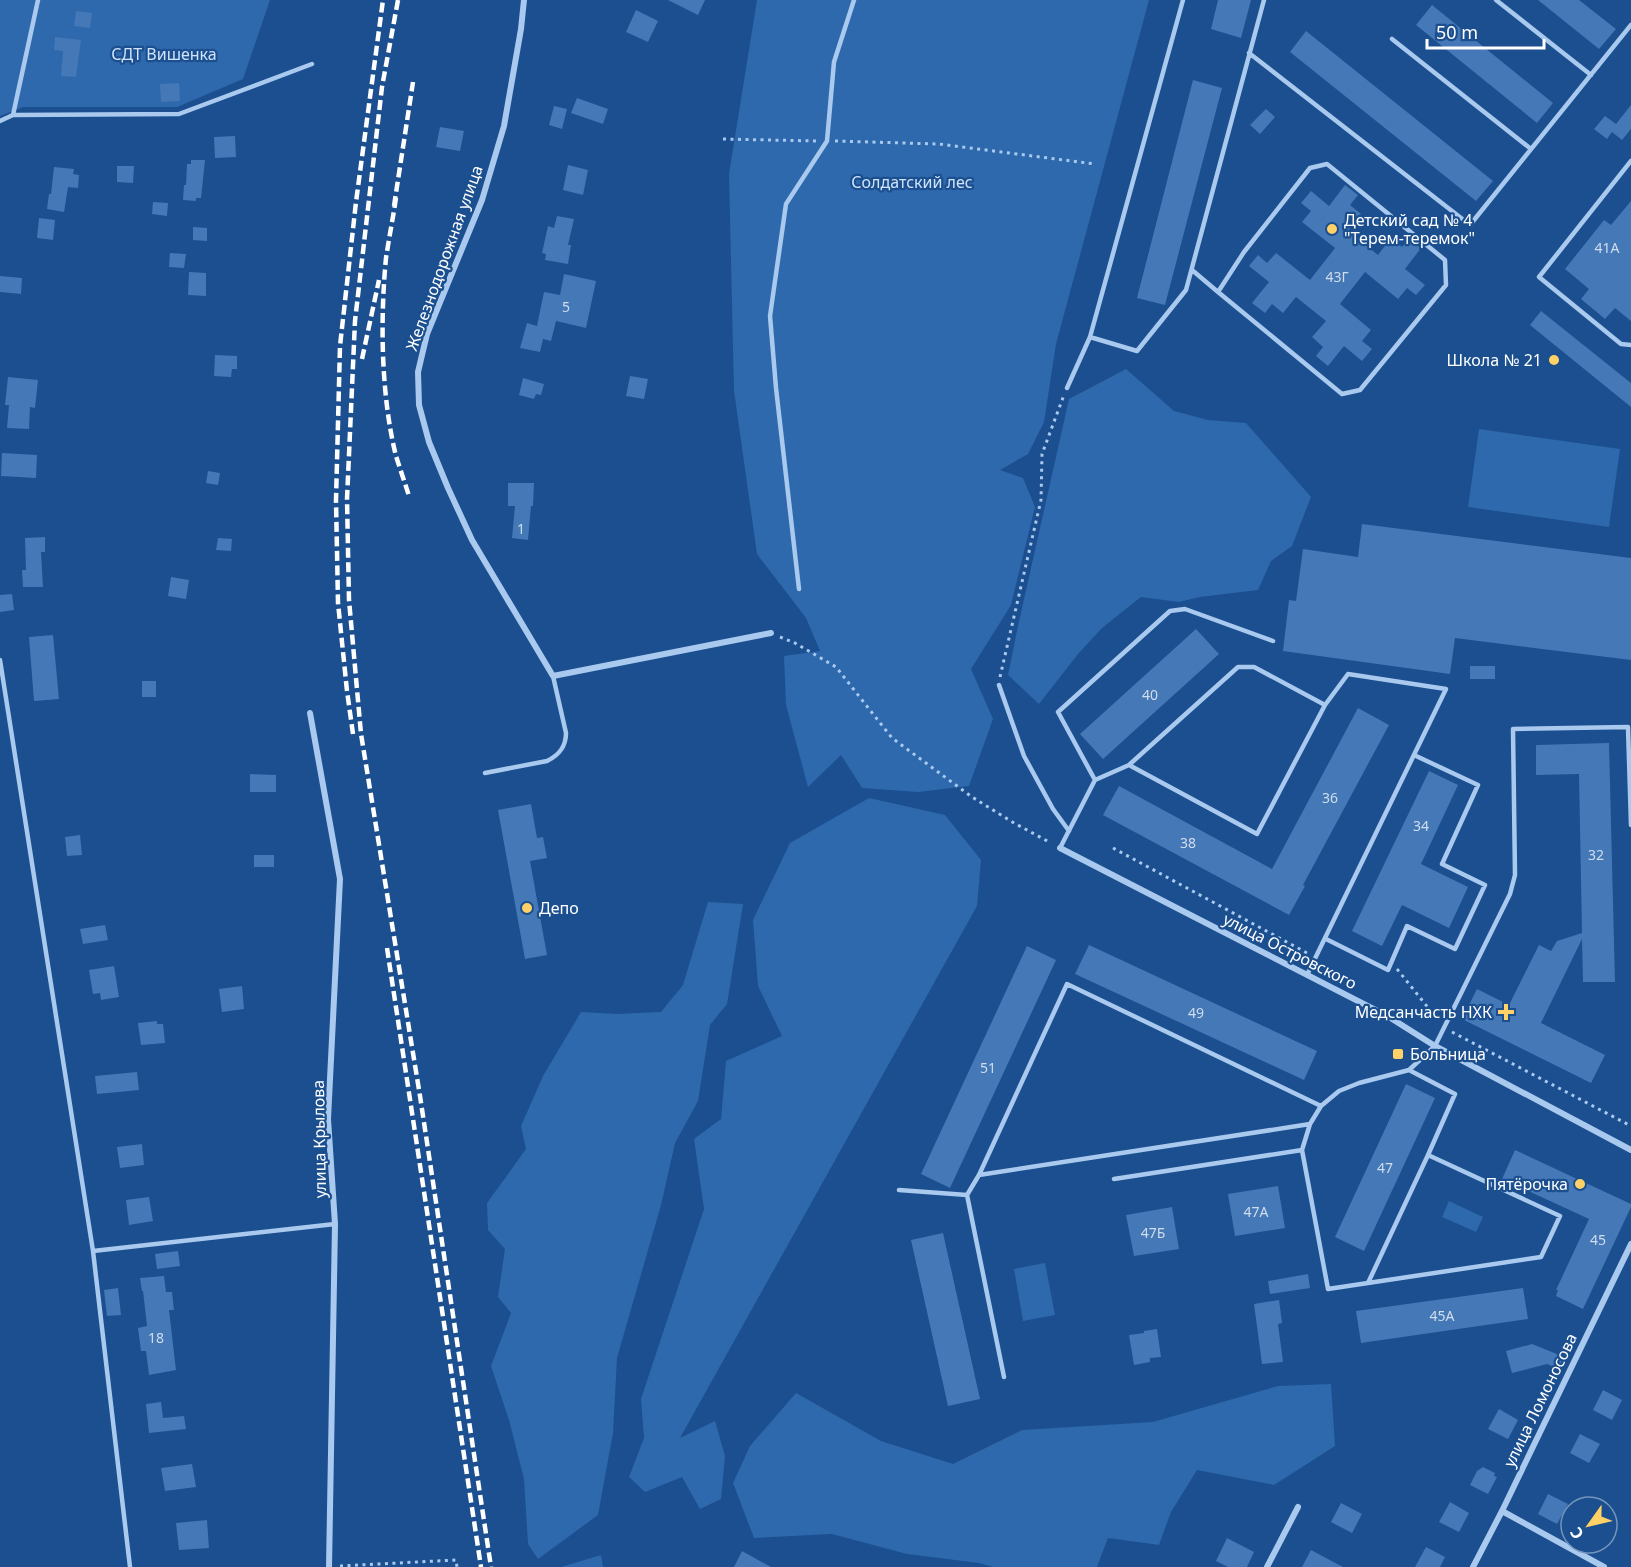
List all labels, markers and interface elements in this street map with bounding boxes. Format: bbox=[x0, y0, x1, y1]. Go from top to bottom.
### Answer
scale bar bbox=[1427, 12, 1544, 50]
text: 50 m bbox=[1436, 20, 1478, 44]
park label: СДТ Вишенка bbox=[111, 43, 217, 65]
street label: Железнодорожная улица bbox=[400, 162, 488, 354]
park label: Солдатский лес bbox=[851, 171, 973, 193]
place label: Детский сад № 4 "Терем-теремок" bbox=[1344, 209, 1475, 249]
marker: Детский сад № 4 "Терем-теремок" bbox=[1325, 222, 1339, 236]
house number: 41А bbox=[1595, 238, 1620, 257]
house number: 43Г bbox=[1325, 267, 1349, 286]
house number: 5 bbox=[562, 297, 570, 316]
place label: Школа № 21 bbox=[1447, 349, 1542, 371]
marker: Школа № 21 bbox=[1547, 353, 1561, 367]
house number: 1 bbox=[517, 519, 525, 538]
house number: 40 bbox=[1142, 685, 1158, 704]
house number: 36 bbox=[1322, 788, 1338, 807]
house number: 34 bbox=[1413, 816, 1429, 835]
house number: 38 bbox=[1180, 833, 1196, 852]
house number: 32 bbox=[1588, 845, 1604, 864]
place label: Депо bbox=[539, 897, 579, 919]
marker: Депо bbox=[520, 901, 534, 915]
street label: улица Островского bbox=[1219, 908, 1361, 994]
place label: Медсанчасть НХК bbox=[1355, 1001, 1492, 1023]
house number: 49 bbox=[1188, 1003, 1204, 1022]
marker: Медсанчасть НХК bbox=[1497, 1003, 1515, 1021]
place label: Больница bbox=[1410, 1043, 1486, 1065]
marker: Больница bbox=[1391, 1047, 1405, 1061]
house number: 51 bbox=[980, 1058, 996, 1077]
street label: улица Крылова bbox=[307, 1080, 331, 1198]
house number: 47 bbox=[1377, 1158, 1393, 1177]
place label: Пятёрочка bbox=[1485, 1173, 1568, 1195]
marker: Пятёрочка bbox=[1573, 1177, 1587, 1191]
house number: 47А bbox=[1244, 1202, 1269, 1221]
house number: 47Б bbox=[1141, 1223, 1165, 1242]
house number: 45 bbox=[1590, 1230, 1606, 1249]
house number: 45А bbox=[1430, 1306, 1455, 1325]
house number: 18 bbox=[148, 1328, 164, 1347]
street label: улица Ломоносова bbox=[1498, 1329, 1582, 1471]
north arrow bbox=[1559, 1495, 1619, 1555]
text: С bbox=[1565, 1523, 1589, 1544]

